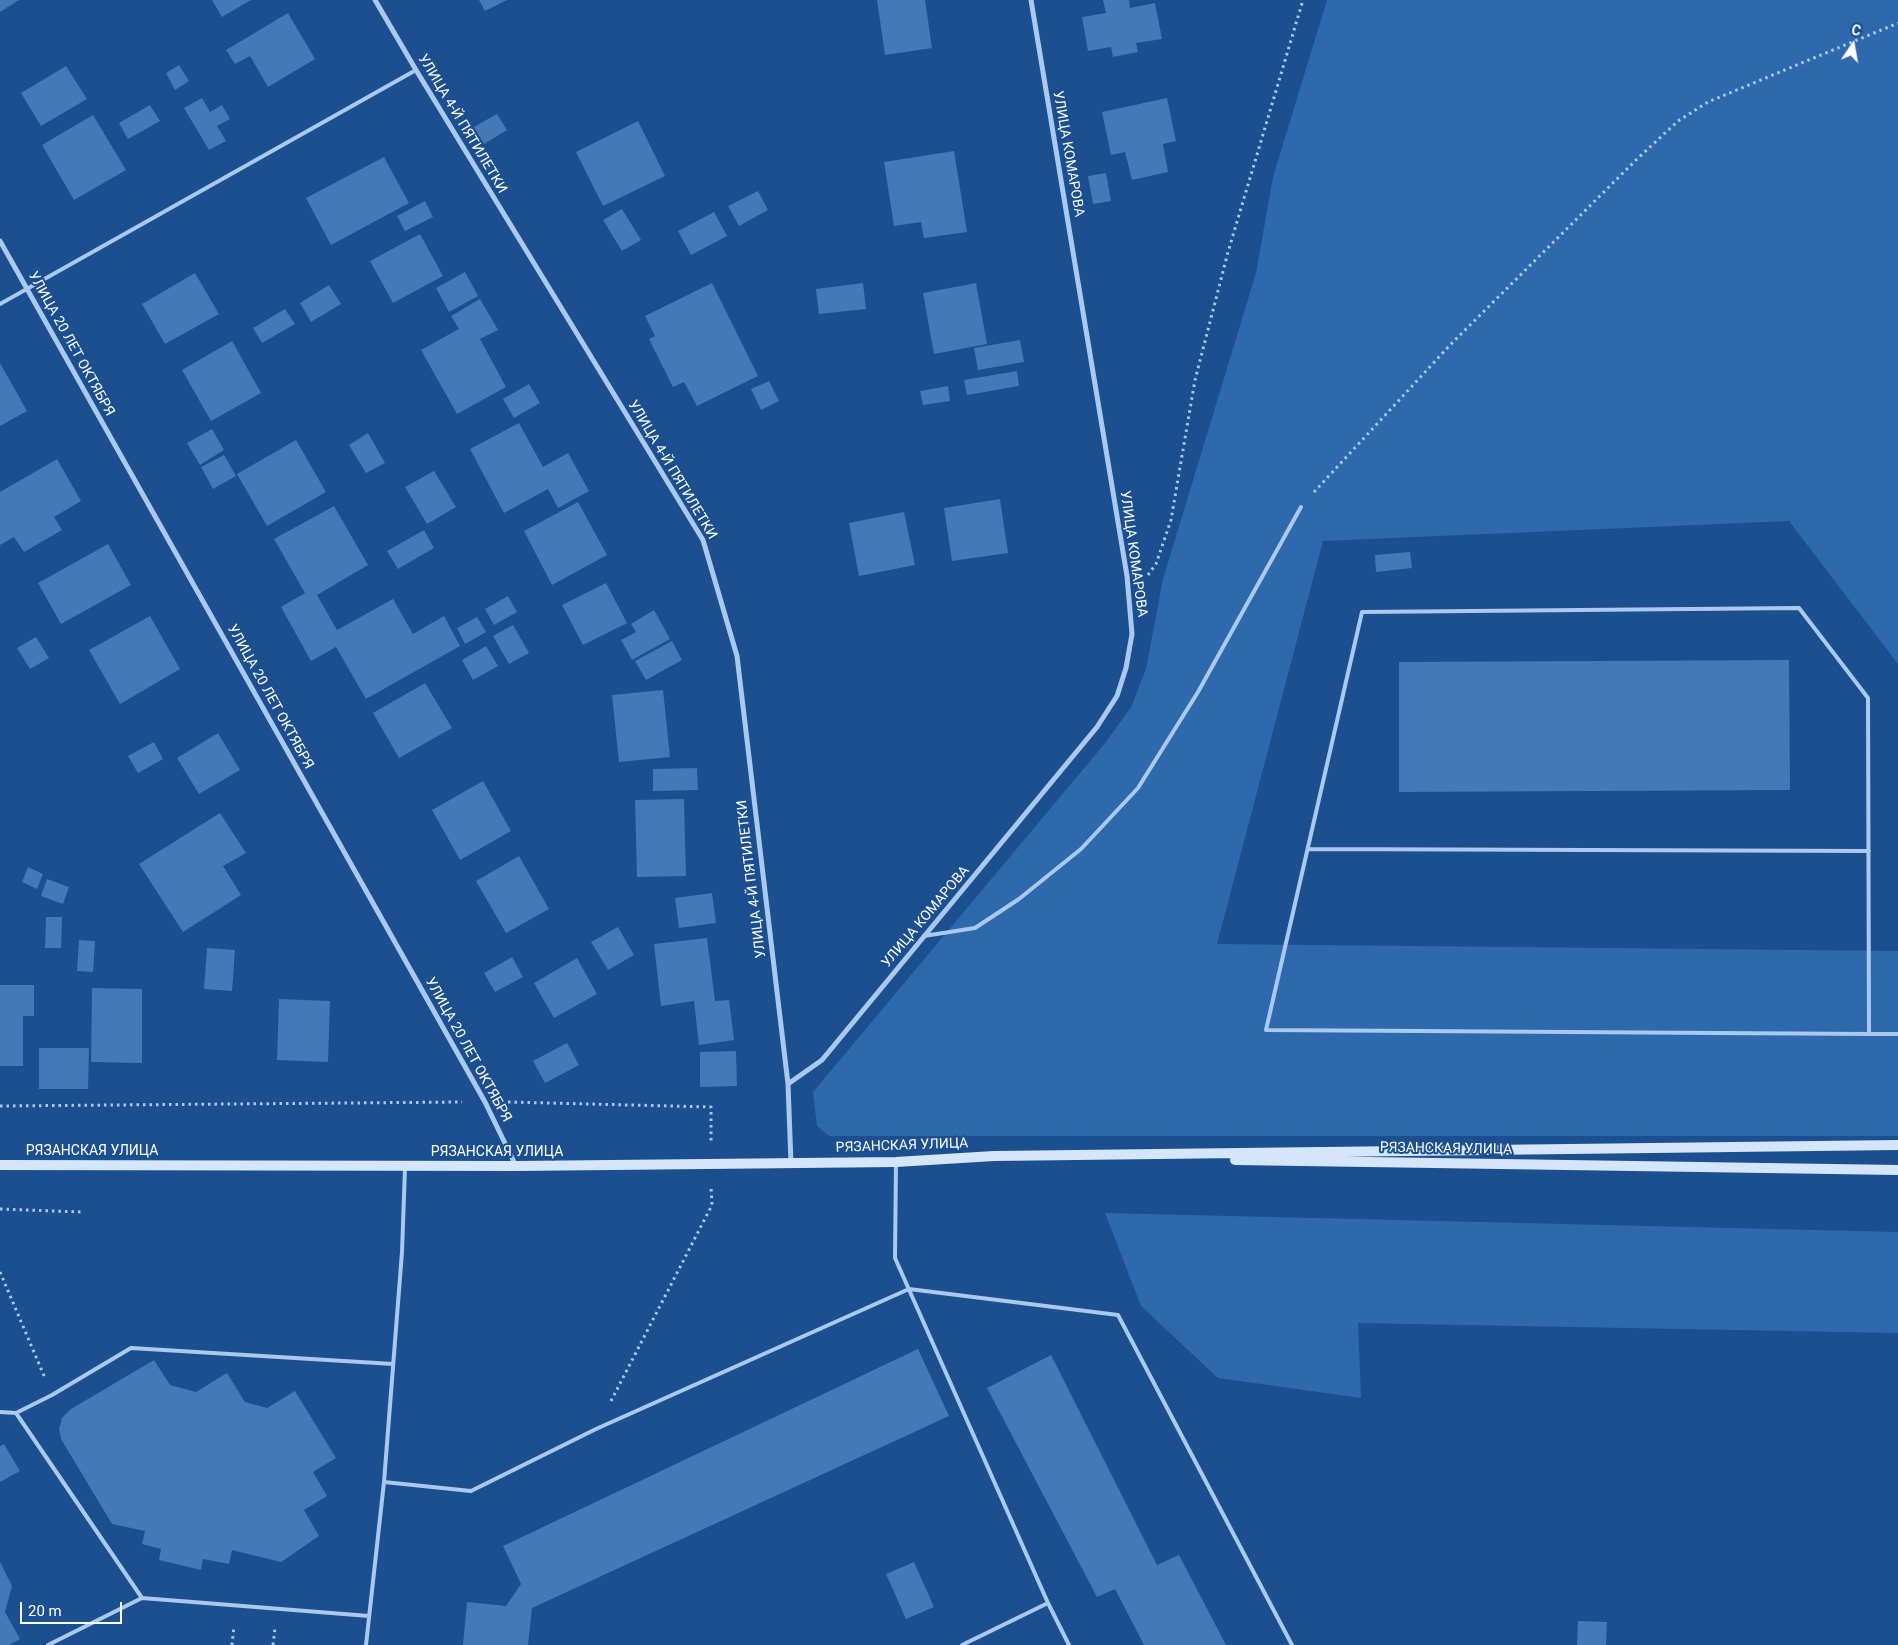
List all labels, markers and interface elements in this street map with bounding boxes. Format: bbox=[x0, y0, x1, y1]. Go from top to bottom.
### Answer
north arrow bbox=[1828, 20, 1878, 70]
text: С bbox=[1850, 22, 1862, 39]
street label: УЛИЦА 4-Й ПЯТИЛЕТКИ bbox=[414, 52, 510, 196]
street label: УЛИЦА КОМАРОВА bbox=[1049, 90, 1087, 218]
street label: УЛИЦА 20 ЛЕТ ОКТЯБРЯ bbox=[24, 269, 118, 419]
street label: УЛИЦА 4-Й ПЯТИЛЕТКИ bbox=[624, 398, 720, 542]
street label: УЛИЦА КОМАРОВА bbox=[1116, 490, 1150, 618]
street label: УЛИЦА 20 ЛЕТ ОКТЯБРЯ bbox=[223, 622, 317, 772]
street label: УЛИЦА 4-Й ПЯТИЛЕТКИ bbox=[734, 799, 770, 959]
street label: УЛИЦА КОМАРОВА bbox=[879, 863, 973, 971]
street label: УЛИЦА 20 ЛЕТ ОКТЯБРЯ bbox=[421, 975, 515, 1125]
street label: РЯЗАНСКАЯ УЛИЦА bbox=[835, 1135, 969, 1157]
street label: РЯЗАНСКАЯ УЛИЦА bbox=[1380, 1139, 1512, 1159]
street label: РЯЗАНСКАЯ УЛИЦА bbox=[26, 1143, 158, 1159]
street label: РЯЗАНСКАЯ УЛИЦА bbox=[431, 1144, 563, 1160]
scale bar bbox=[22, 1592, 125, 1624]
text: 20 m bbox=[28, 1602, 62, 1620]

